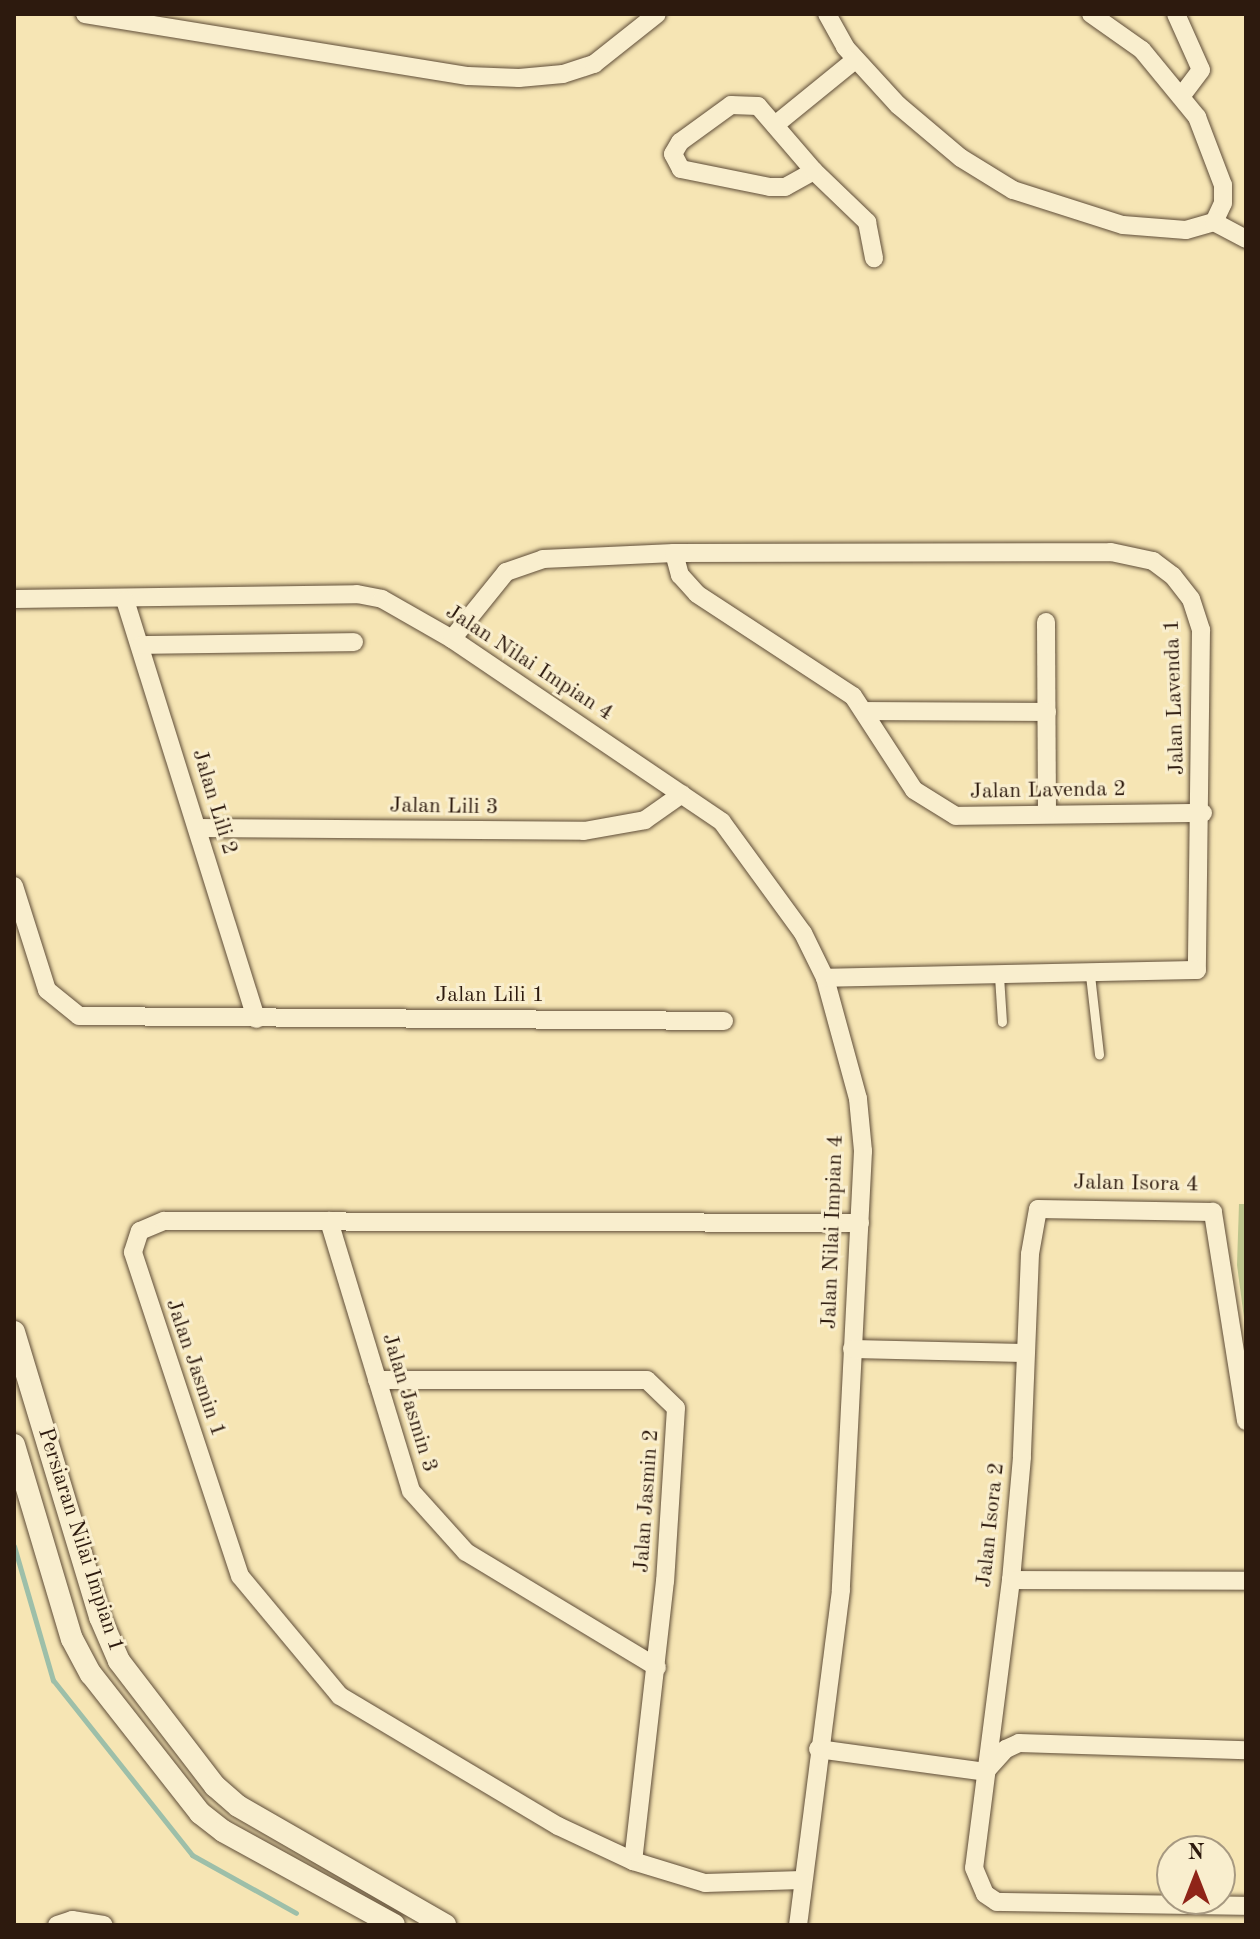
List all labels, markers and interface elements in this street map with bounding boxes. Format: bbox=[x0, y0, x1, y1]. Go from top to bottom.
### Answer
street label: Jalan Nilai Impian 4 bbox=[440, 599, 618, 727]
street label: Jalan Lavenda 1 bbox=[1159, 618, 1191, 776]
street label: Jalan Lili 2 bbox=[185, 746, 243, 858]
street label: Jalan Lavenda 2 bbox=[970, 776, 1126, 806]
street label: Jalan Lili 3 bbox=[389, 793, 499, 821]
street label: Jalan Lili 1 bbox=[435, 983, 545, 1009]
street label: Jalan Nilai Impian 4 bbox=[816, 1134, 850, 1330]
street label: Jalan Isora 4 bbox=[1073, 1170, 1199, 1198]
street label: Jalan Jasmin 1 bbox=[159, 1296, 231, 1440]
street label: Jalan Jasmin 3 bbox=[375, 1330, 443, 1476]
street label: Persiaran Nilai Impian 1 bbox=[31, 1425, 129, 1655]
street label: Jalan Jasmin 2 bbox=[629, 1428, 665, 1574]
street label: Jalan Isora 2 bbox=[971, 1461, 1011, 1589]
north arrow bbox=[1156, 1835, 1236, 1915]
text: N bbox=[1188, 1842, 1204, 1864]

